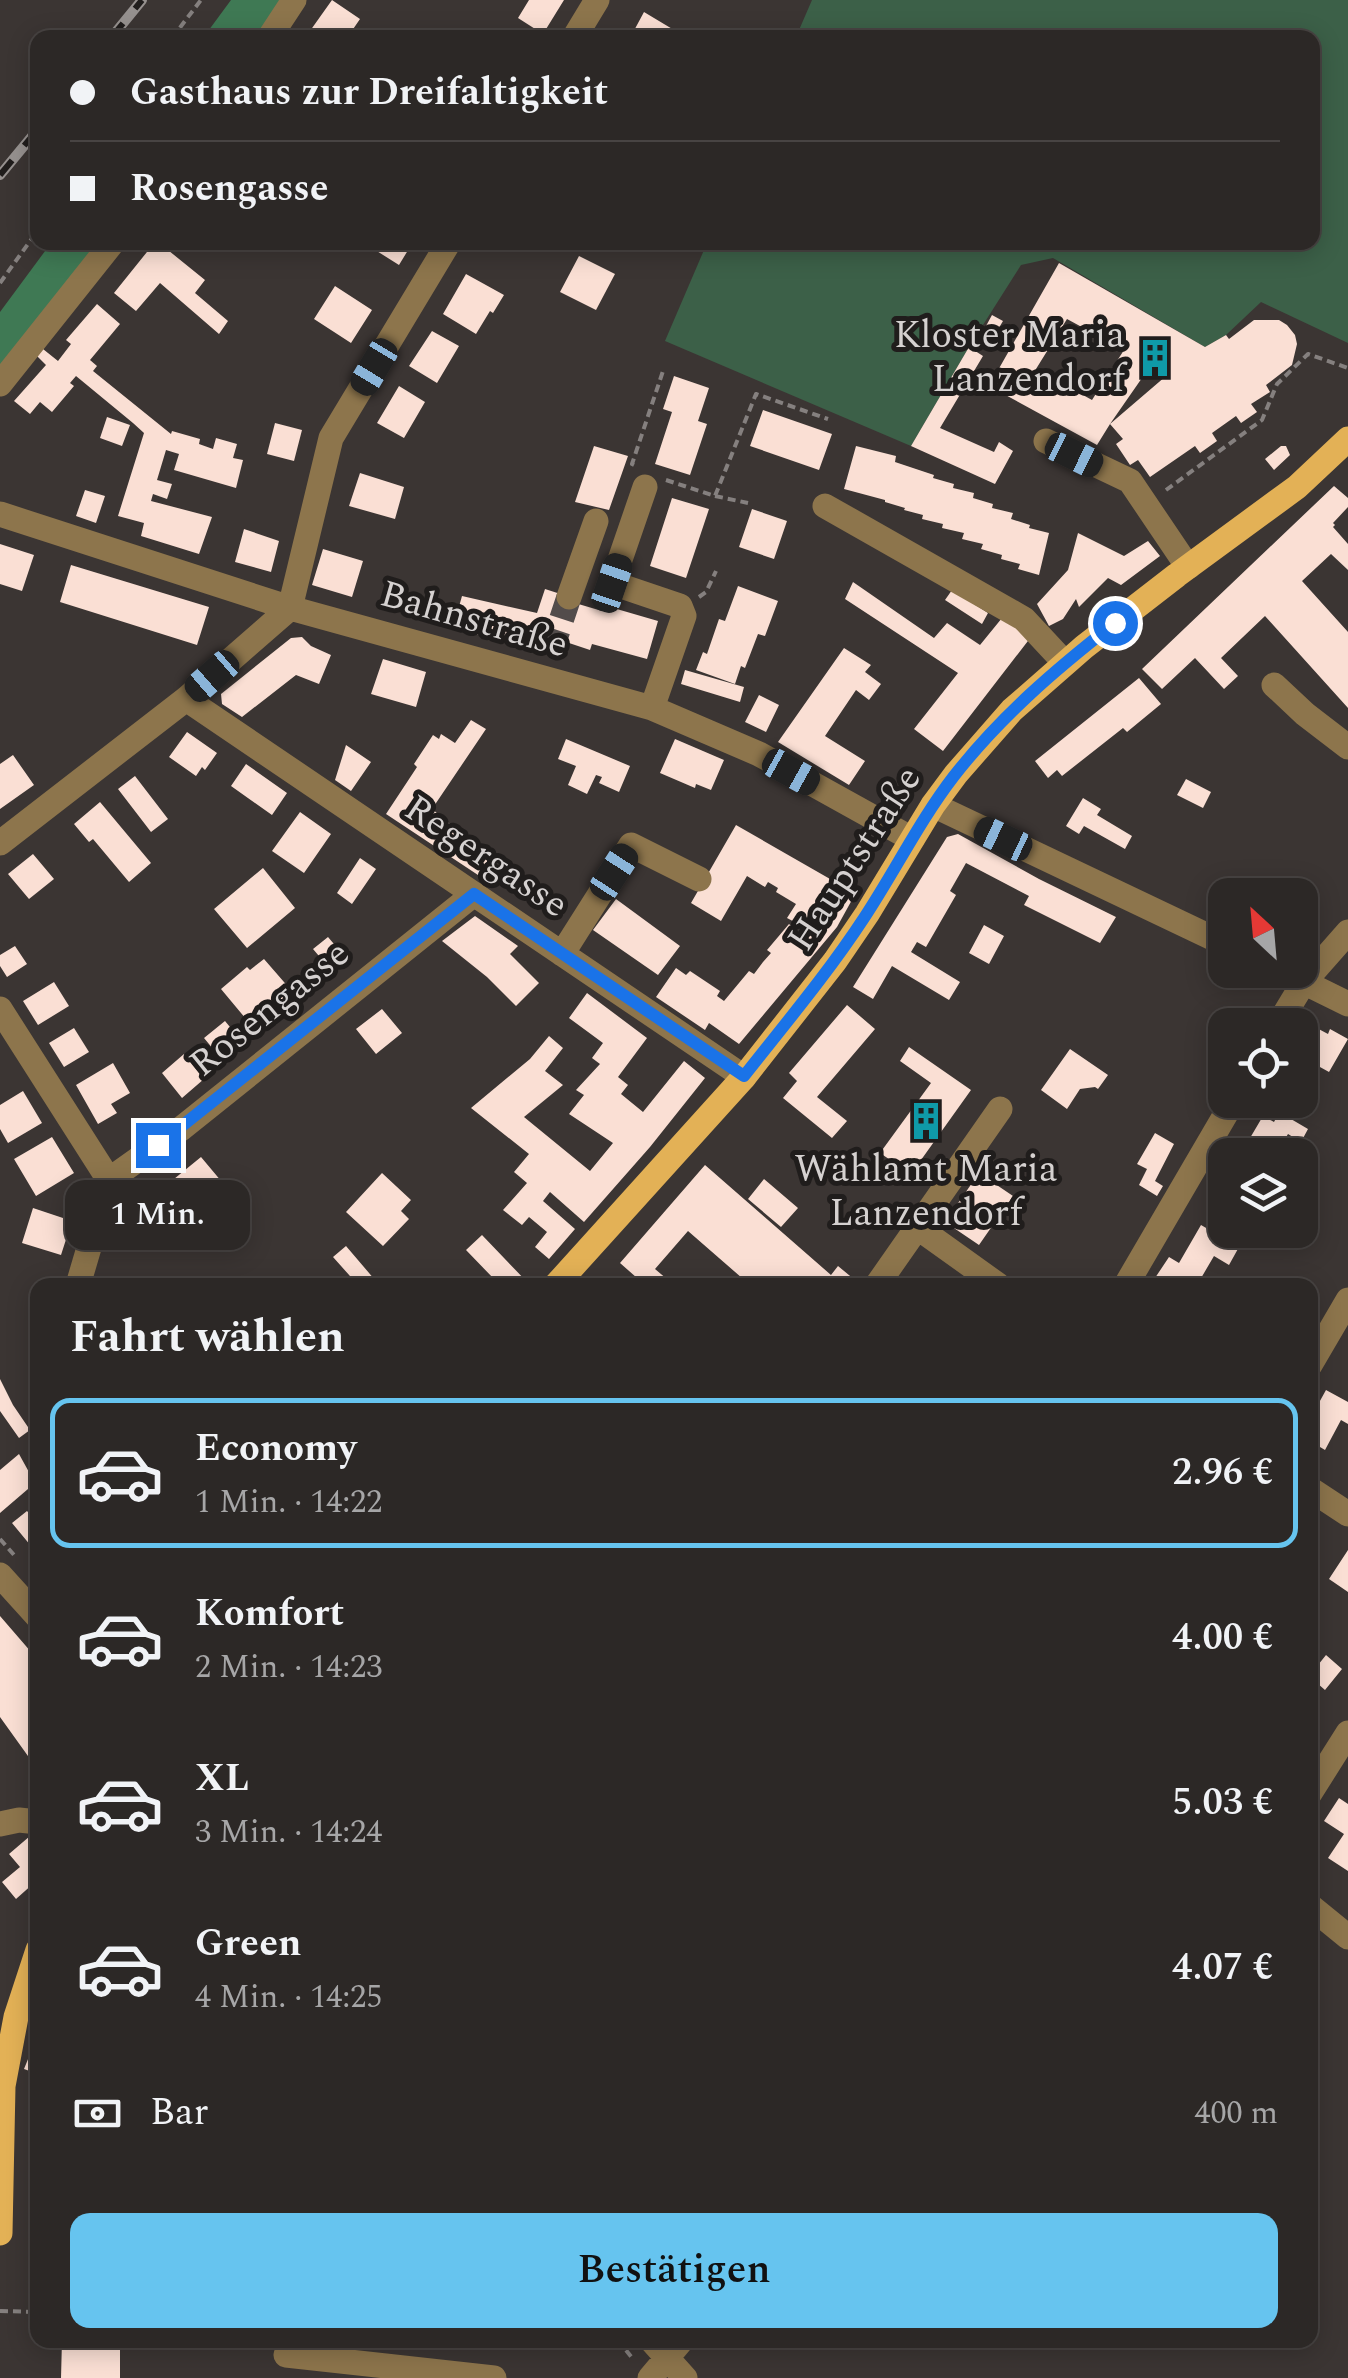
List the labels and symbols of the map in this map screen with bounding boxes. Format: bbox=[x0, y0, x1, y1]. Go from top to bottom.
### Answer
place label: Kloster Maria Lanzendorf bbox=[894, 307, 1128, 409]
car bbox=[346, 334, 402, 400]
building icon: Kloster Maria Lanzendorf bbox=[1134, 337, 1176, 379]
car bbox=[1040, 428, 1108, 482]
car bbox=[588, 550, 636, 616]
street label: Bahnstraße bbox=[373, 566, 575, 674]
route start bbox=[1093, 601, 1138, 646]
car bbox=[180, 645, 244, 707]
car bbox=[757, 744, 825, 800]
street label: Hauptstraße bbox=[773, 755, 937, 963]
street label: Regergasse bbox=[392, 781, 580, 933]
car bbox=[969, 813, 1037, 865]
car bbox=[585, 839, 643, 905]
north arrow bbox=[1208, 878, 1318, 988]
street label: Rosengasse bbox=[177, 926, 363, 1092]
building icon: Wählamt Maria Lanzendorf bbox=[905, 1100, 947, 1142]
route end bbox=[136, 1123, 181, 1168]
place label: Wählamt Maria Lanzendorf bbox=[795, 1141, 1058, 1243]
callout: 1 Min. bbox=[66, 1180, 250, 1250]

